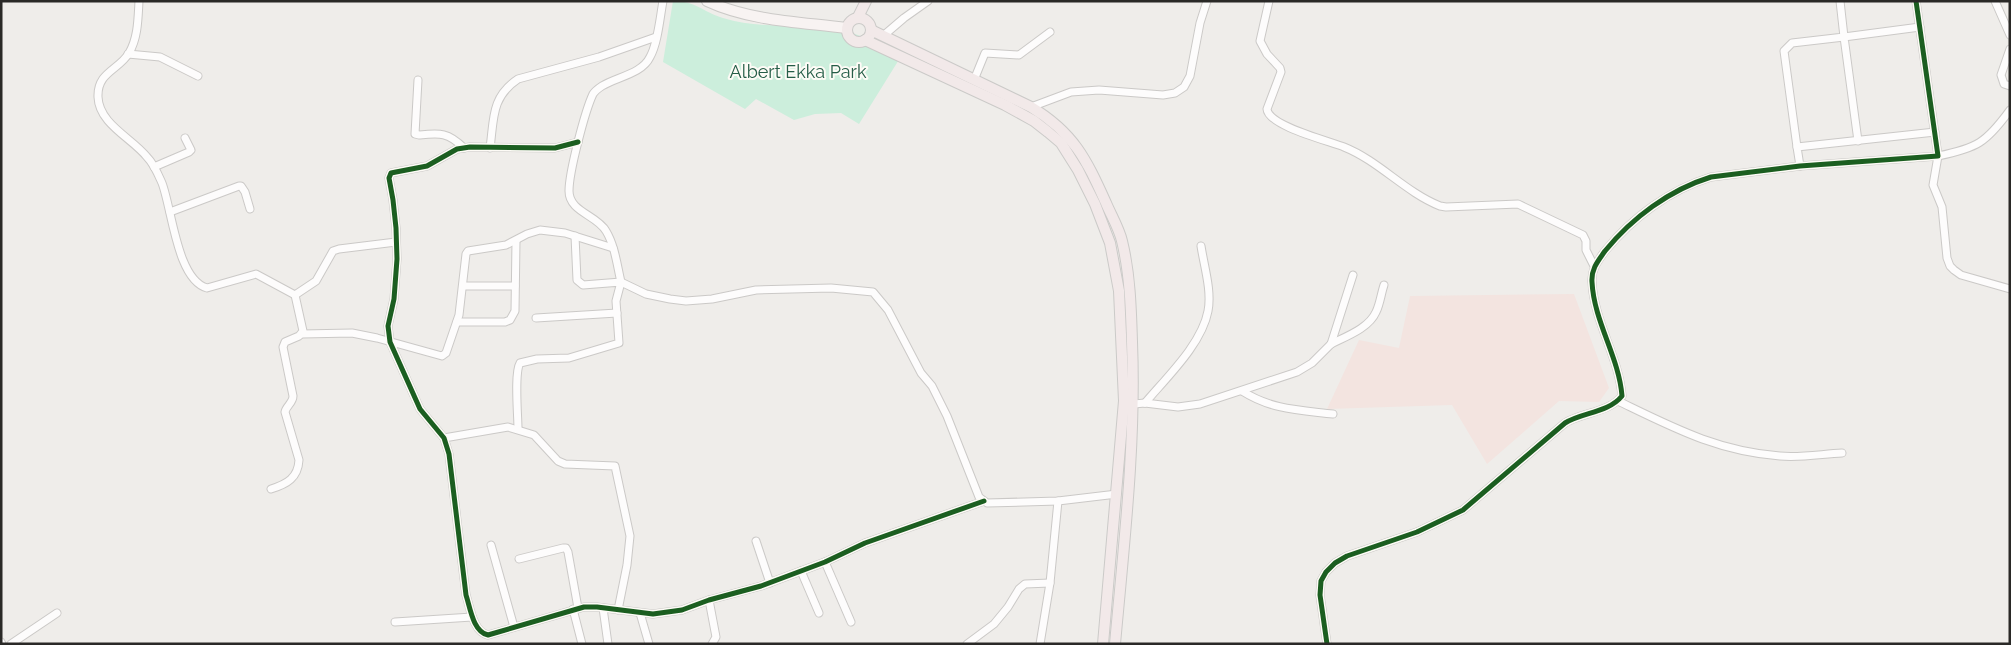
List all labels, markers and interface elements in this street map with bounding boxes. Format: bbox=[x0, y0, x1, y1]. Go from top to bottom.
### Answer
park label: Albert Ekka Park bbox=[730, 61, 867, 82]

